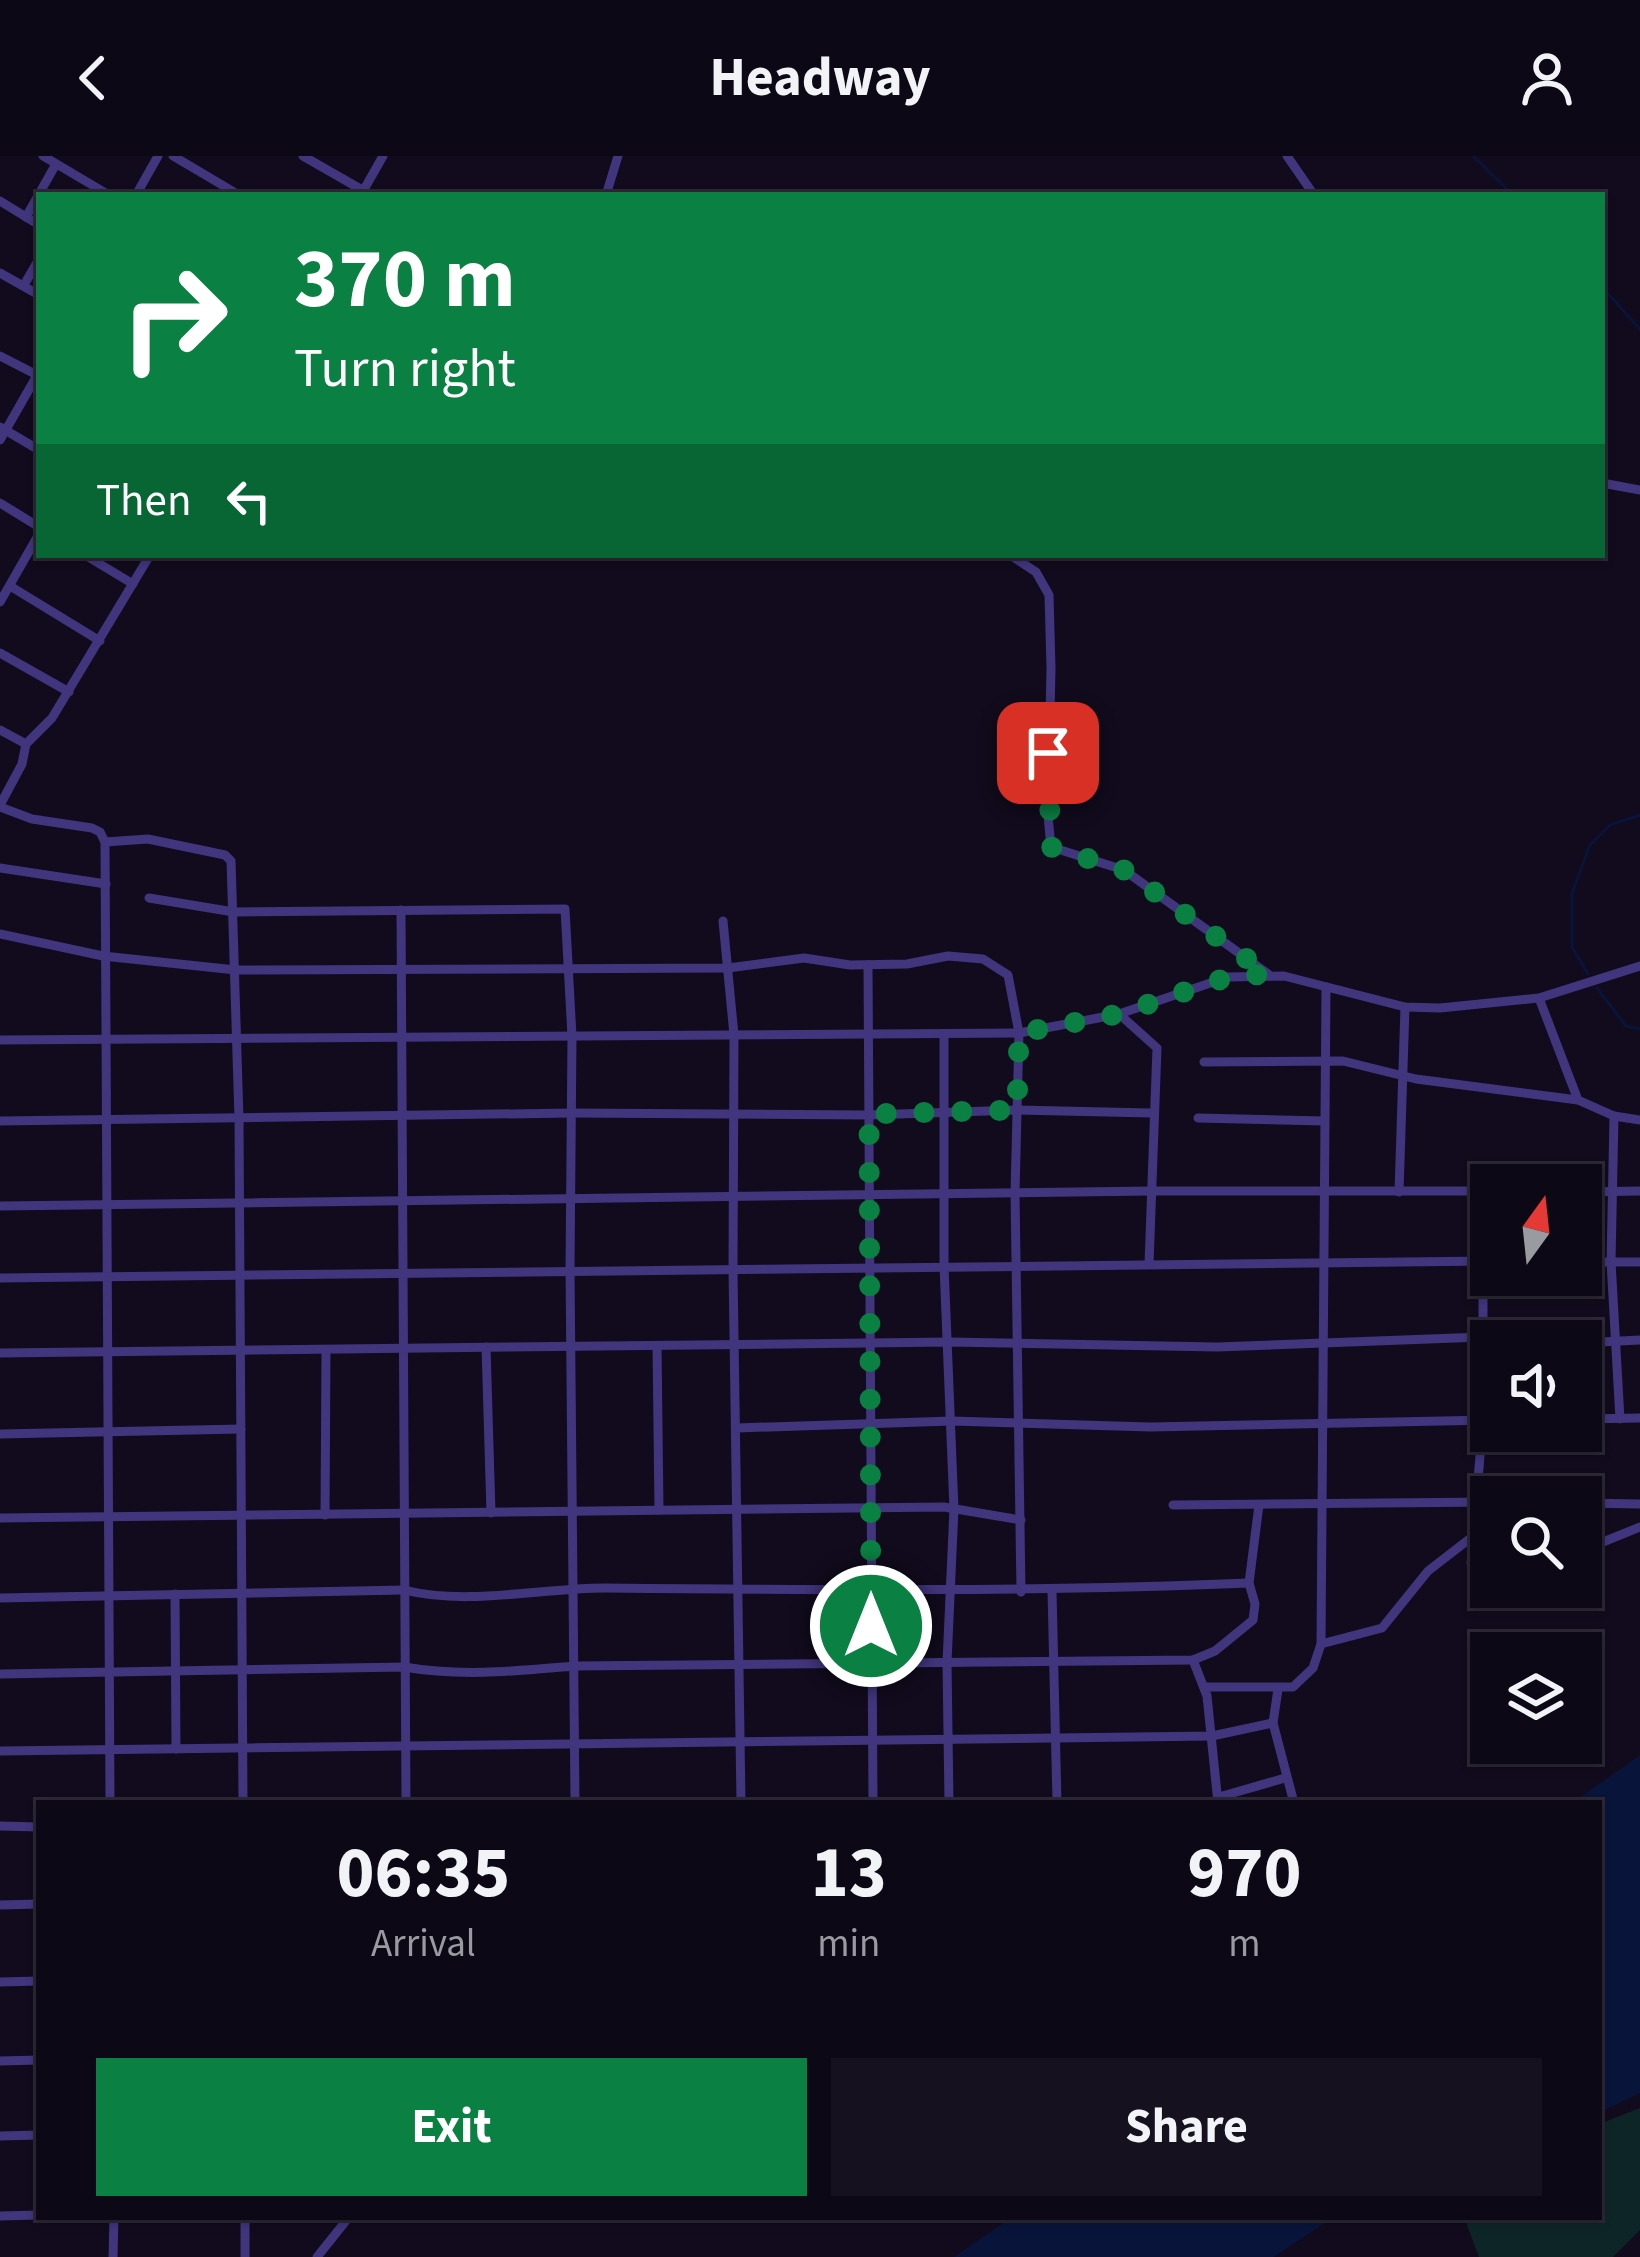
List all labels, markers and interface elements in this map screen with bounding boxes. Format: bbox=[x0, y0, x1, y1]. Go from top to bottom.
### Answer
text: Headway bbox=[709, 40, 931, 117]
icon: back bbox=[60, 45, 126, 111]
icon: person bbox=[1514, 45, 1580, 111]
text: 370 m bbox=[294, 220, 516, 340]
icon: right bbox=[96, 240, 252, 396]
text: Turn right bbox=[294, 331, 516, 408]
icon: left bbox=[216, 468, 282, 534]
text: Then bbox=[96, 469, 192, 533]
pin bbox=[997, 702, 1099, 804]
icon: arrive bbox=[1015, 720, 1081, 786]
north arrow bbox=[1470, 1164, 1602, 1296]
map controls bbox=[1470, 1164, 1602, 1764]
button: sound bbox=[1470, 1320, 1602, 1452]
button: search bbox=[1470, 1476, 1602, 1608]
position arrow bbox=[808, 1563, 934, 1689]
button: layers bbox=[1470, 1632, 1602, 1764]
text: 06:35 bbox=[337, 1822, 510, 1925]
text: 13 bbox=[811, 1822, 887, 1925]
text: 970 bbox=[1187, 1822, 1301, 1925]
text: Arrival bbox=[371, 1916, 476, 1972]
text: min bbox=[817, 1916, 880, 1972]
text: m bbox=[1228, 1916, 1261, 1972]
button: Exit bbox=[96, 2058, 807, 2196]
button: Share bbox=[831, 2058, 1542, 2196]

